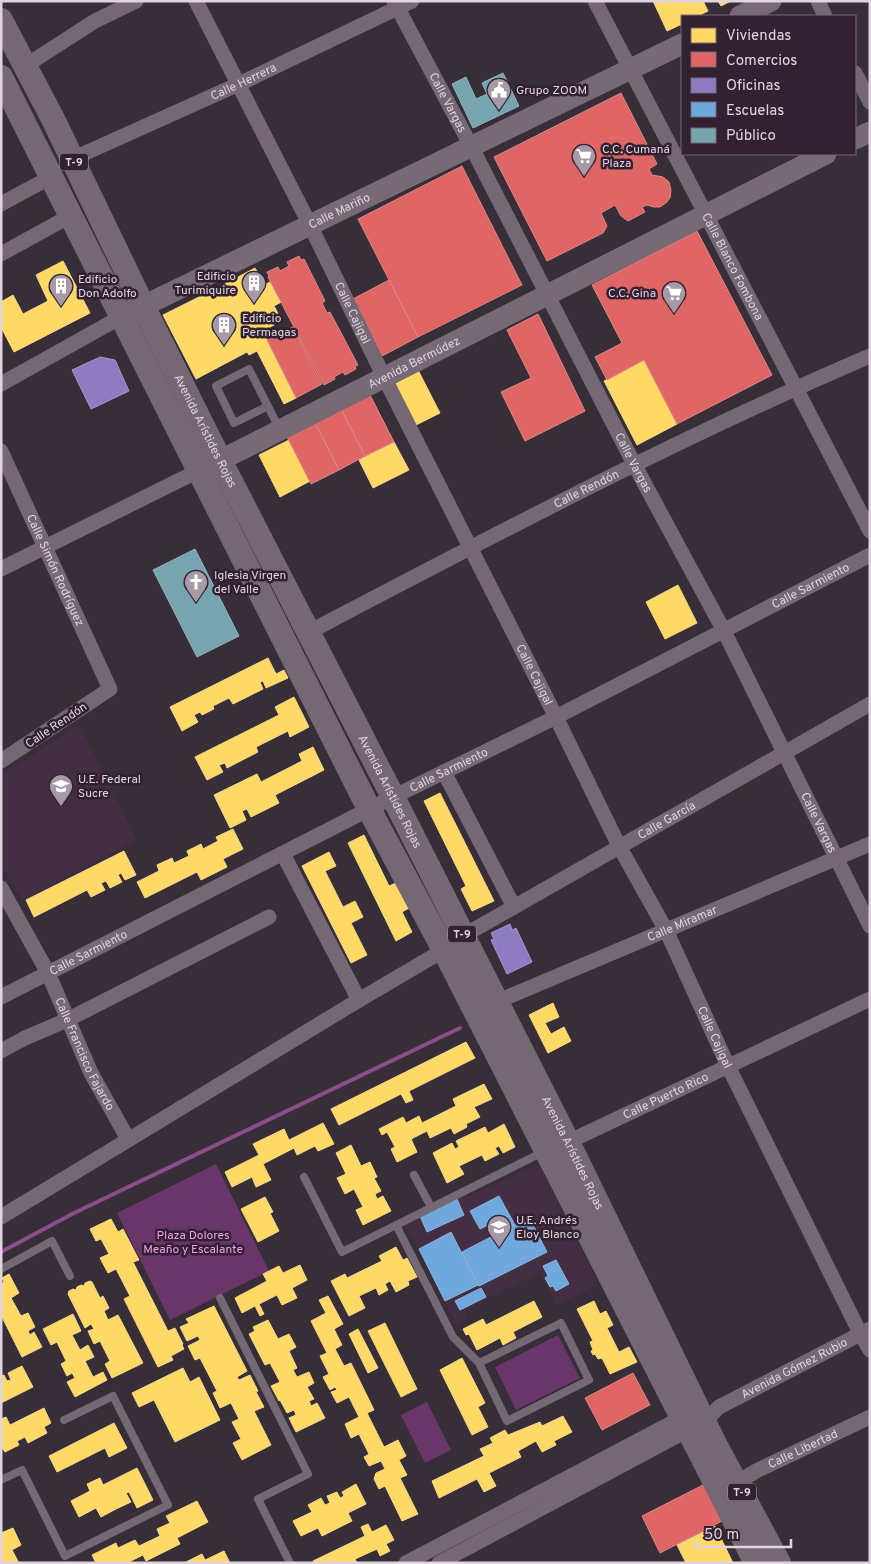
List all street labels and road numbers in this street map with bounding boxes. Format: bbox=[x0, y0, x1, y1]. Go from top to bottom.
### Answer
street label: Calle Herrera bbox=[208, 60, 279, 105]
street label: Calle Vargas bbox=[425, 70, 470, 136]
road number: T-9 bbox=[60, 154, 88, 170]
street label: Calle Mariño bbox=[306, 190, 373, 233]
street label: Calle Blanco Fombona bbox=[697, 210, 766, 323]
street label: Calle Cajigal bbox=[330, 280, 374, 347]
street label: Avenida Bermúdez bbox=[366, 333, 463, 393]
street label: Avenida Arístides Rojas bbox=[169, 372, 240, 491]
street label: Calle Vargas bbox=[610, 430, 655, 496]
street label: Calle Rendón bbox=[551, 467, 622, 513]
street label: Calle Simón Rodríguez bbox=[22, 512, 87, 629]
street label: Calle Sarmiento bbox=[769, 560, 853, 613]
street label: Calle Cajigal bbox=[512, 642, 556, 708]
street label: Calle Rendón bbox=[23, 699, 90, 752]
street label: Avenida Arístides Rojas bbox=[354, 732, 425, 851]
street label: Calle Sarmiento bbox=[407, 744, 491, 797]
street label: Calle Vargas bbox=[796, 790, 840, 856]
street label: Calle García bbox=[635, 798, 699, 844]
street label: Calle Miramar bbox=[645, 902, 720, 946]
road number: T-9 bbox=[448, 926, 476, 942]
street label: Calle Sarmiento bbox=[47, 927, 131, 980]
street label: Calle Francisco Fajardo bbox=[50, 995, 118, 1114]
street label: Calle Cajigal bbox=[693, 1004, 735, 1071]
street label: Calle Puerto Rico bbox=[621, 1069, 712, 1124]
street label: Avenida Arístides Rojas bbox=[537, 1094, 607, 1213]
street label: Avenida Gómez Rubio bbox=[739, 1335, 851, 1403]
street label: Calle Libertad bbox=[766, 1426, 841, 1473]
road number: T-9 bbox=[728, 1484, 756, 1500]

